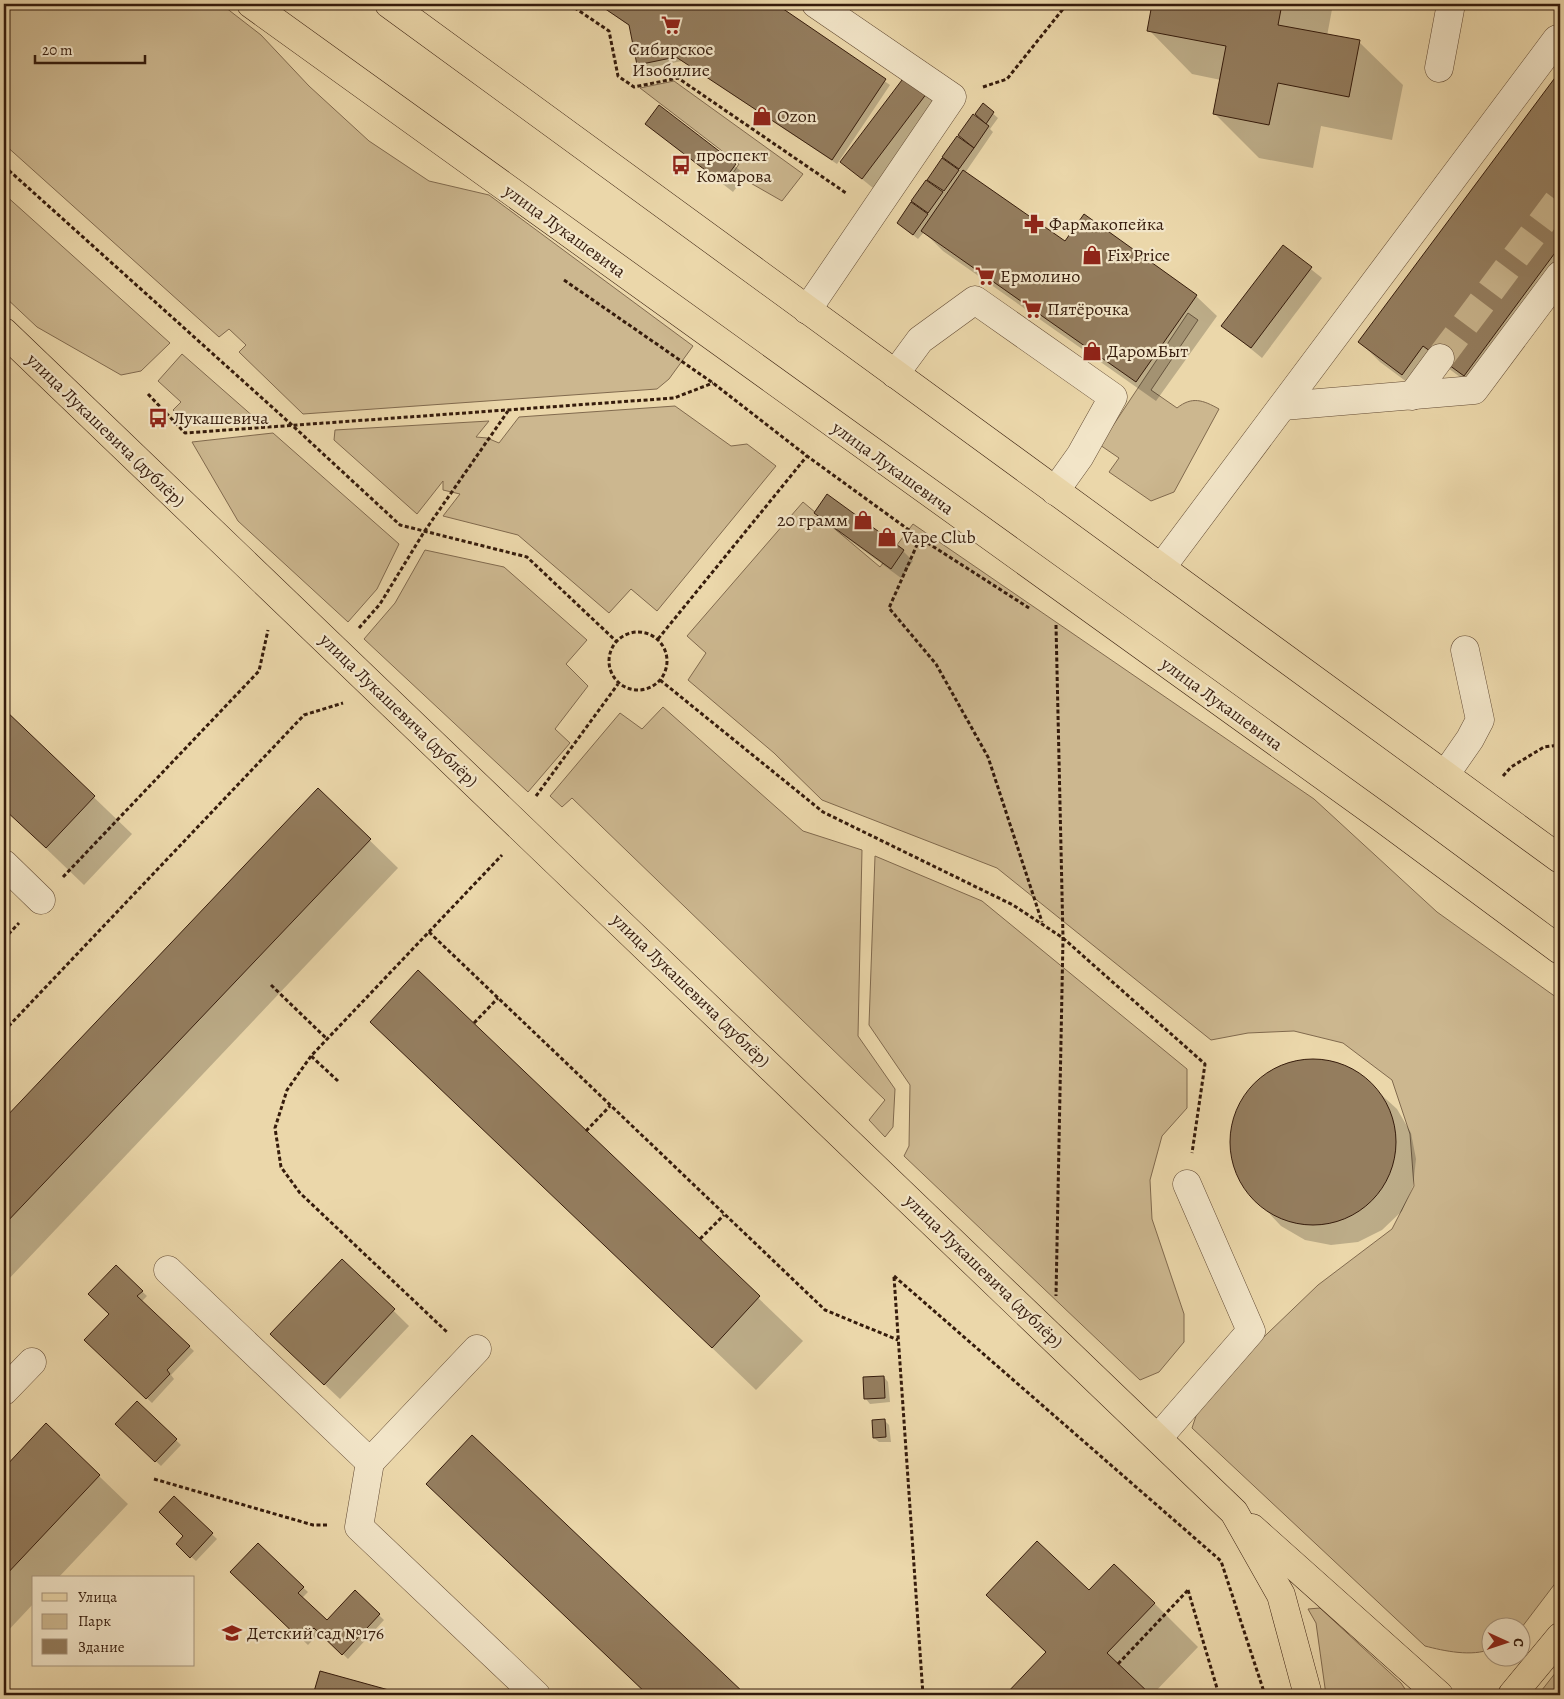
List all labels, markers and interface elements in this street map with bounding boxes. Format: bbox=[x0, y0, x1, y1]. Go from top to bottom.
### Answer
supermarket icon: Сибирское Изобилие bbox=[660, 14, 682, 36]
scale bar bbox=[35, 32, 145, 64]
place label: Сибирское Изобилие bbox=[628, 37, 714, 82]
text: 20 m bbox=[42, 40, 73, 60]
place label: Ozon bbox=[777, 104, 817, 128]
shop icon: Ozon bbox=[751, 105, 773, 127]
place label: проспект Комарова bbox=[696, 143, 773, 188]
bus stop icon: проспект Комарова bbox=[670, 154, 692, 176]
street label: улица Лукашевича bbox=[498, 178, 631, 284]
place label: Фармакопейка bbox=[1049, 212, 1165, 236]
pharmacy icon: Фармакопейка bbox=[1023, 213, 1045, 235]
place label: Fix Price bbox=[1107, 243, 1170, 267]
shop icon: Fix Price bbox=[1081, 244, 1103, 266]
place label: Ермолино bbox=[1000, 264, 1080, 288]
supermarket icon: Ермолино bbox=[974, 265, 996, 287]
place label: Пятёрочка bbox=[1047, 297, 1130, 321]
supermarket icon: Пятёрочка bbox=[1021, 298, 1043, 320]
place label: ДаромБыт bbox=[1107, 339, 1188, 363]
shop icon: ДаромБыт bbox=[1081, 340, 1103, 362]
street label: улица Лукашевича (дублёр) bbox=[21, 347, 190, 512]
place label: Лукашевича bbox=[173, 406, 269, 430]
bus stop icon: Лукашевича bbox=[147, 407, 169, 429]
street label: улица Лукашевича bbox=[826, 415, 959, 521]
place label: 20 грамм bbox=[777, 508, 848, 532]
shop icon: 20 грамм bbox=[852, 509, 874, 531]
place label: Vape Club bbox=[901, 525, 976, 549]
shop icon: Vape Club bbox=[876, 526, 898, 548]
street label: улица Лукашевича (дублёр) bbox=[314, 627, 483, 792]
street label: улица Лукашевича bbox=[1155, 651, 1288, 757]
street label: улица Лукашевича (дублёр) bbox=[606, 907, 775, 1072]
street label: улица Лукашевича (дублёр) bbox=[899, 1188, 1068, 1353]
legend bbox=[32, 1576, 195, 1666]
text: Улица bbox=[78, 1587, 117, 1607]
text: Парк bbox=[78, 1611, 111, 1631]
north arrow bbox=[1482, 1616, 1532, 1666]
place label: Детский сад №176 bbox=[247, 1621, 384, 1645]
school or university icon: Детский сад №176 bbox=[221, 1622, 243, 1644]
text: Здание bbox=[78, 1637, 125, 1657]
text: С bbox=[1509, 1638, 1528, 1648]

